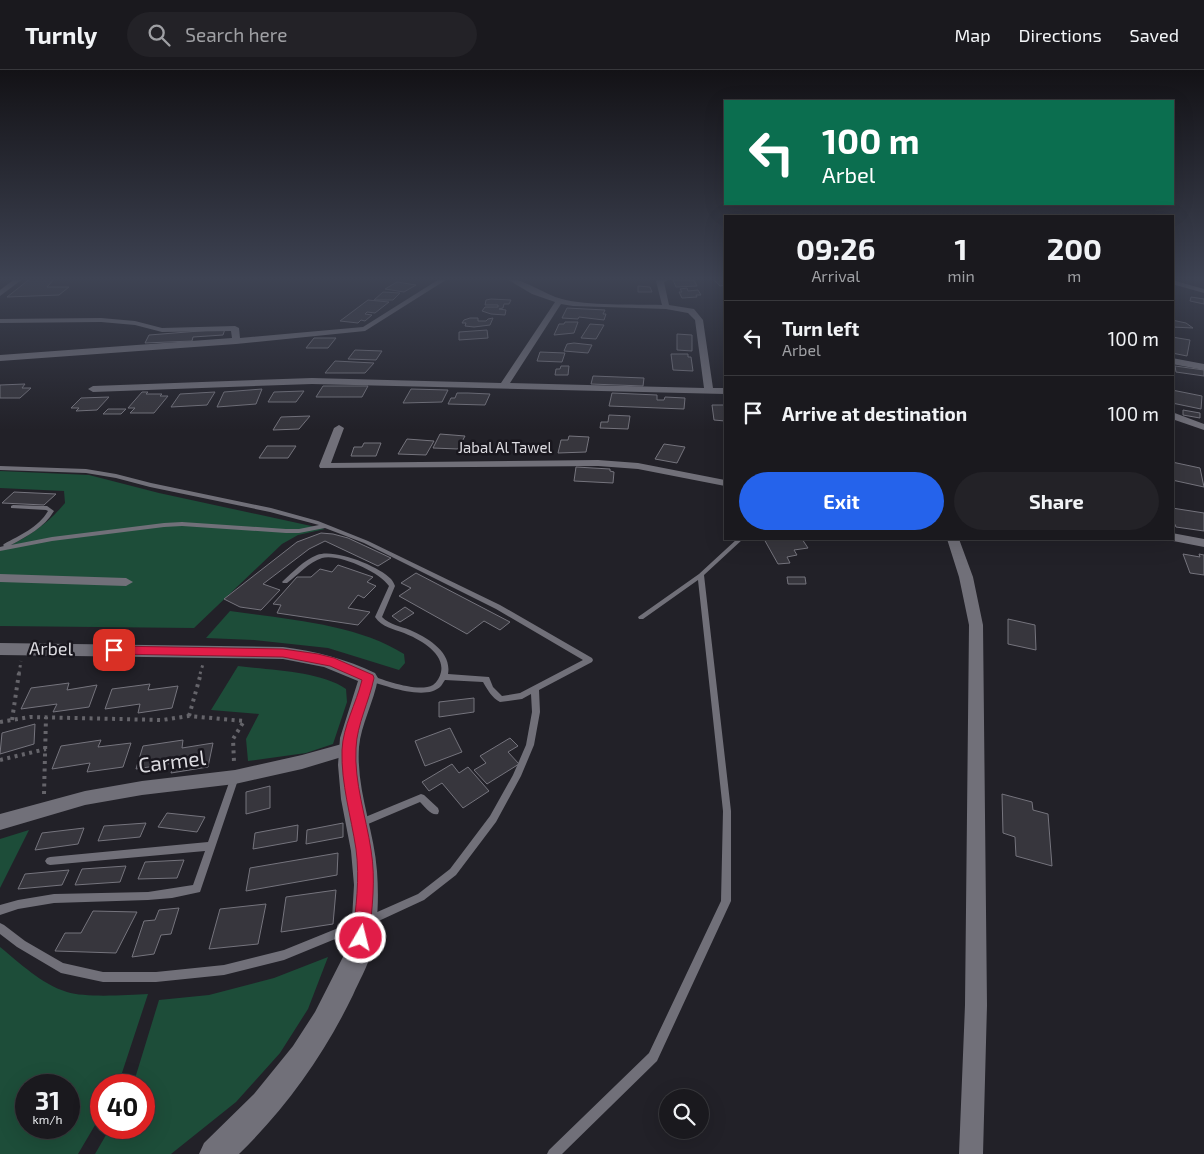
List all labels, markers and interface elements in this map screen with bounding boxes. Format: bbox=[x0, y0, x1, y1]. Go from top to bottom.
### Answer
search box bbox=[127, 12, 477, 57]
text: Turnly bbox=[25, 20, 97, 49]
icon: search bbox=[145, 21, 173, 49]
text: Search here bbox=[185, 23, 287, 46]
text: Map bbox=[954, 24, 991, 46]
text: Directions bbox=[1019, 24, 1102, 46]
text: Saved bbox=[1130, 24, 1179, 46]
text: 100 m bbox=[822, 119, 920, 161]
icon: left bbox=[739, 120, 804, 185]
text: Arbel bbox=[822, 161, 875, 187]
text: 09:26 bbox=[796, 230, 875, 266]
text: 1 bbox=[955, 230, 968, 266]
text: 200 bbox=[1047, 230, 1102, 266]
text: Arrival bbox=[811, 266, 860, 285]
text: min bbox=[947, 266, 975, 285]
text: m bbox=[1067, 266, 1081, 285]
text: Turn left bbox=[782, 317, 859, 340]
icon: left bbox=[739, 324, 767, 352]
text: 100 m bbox=[1108, 327, 1159, 350]
text: Arbel bbox=[782, 340, 821, 359]
icon: arrive bbox=[739, 399, 767, 427]
text: Arrive at destination bbox=[782, 402, 967, 425]
text: 100 m bbox=[1108, 402, 1159, 425]
street label: Jabal Al Tawel bbox=[458, 438, 553, 456]
button: Exit bbox=[739, 472, 944, 530]
button: Share bbox=[954, 472, 1159, 530]
pin bbox=[93, 629, 135, 671]
icon: arrive bbox=[100, 636, 128, 664]
street label: Arbel bbox=[29, 637, 74, 659]
street label: Carmel bbox=[137, 744, 208, 777]
position arrow bbox=[334, 911, 386, 963]
speed limit sign: 40 bbox=[90, 1074, 155, 1139]
text: 31 bbox=[35, 1085, 60, 1115]
map controls bbox=[659, 1089, 709, 1139]
button: search bbox=[659, 1089, 709, 1139]
text: km/h bbox=[33, 1112, 62, 1126]

